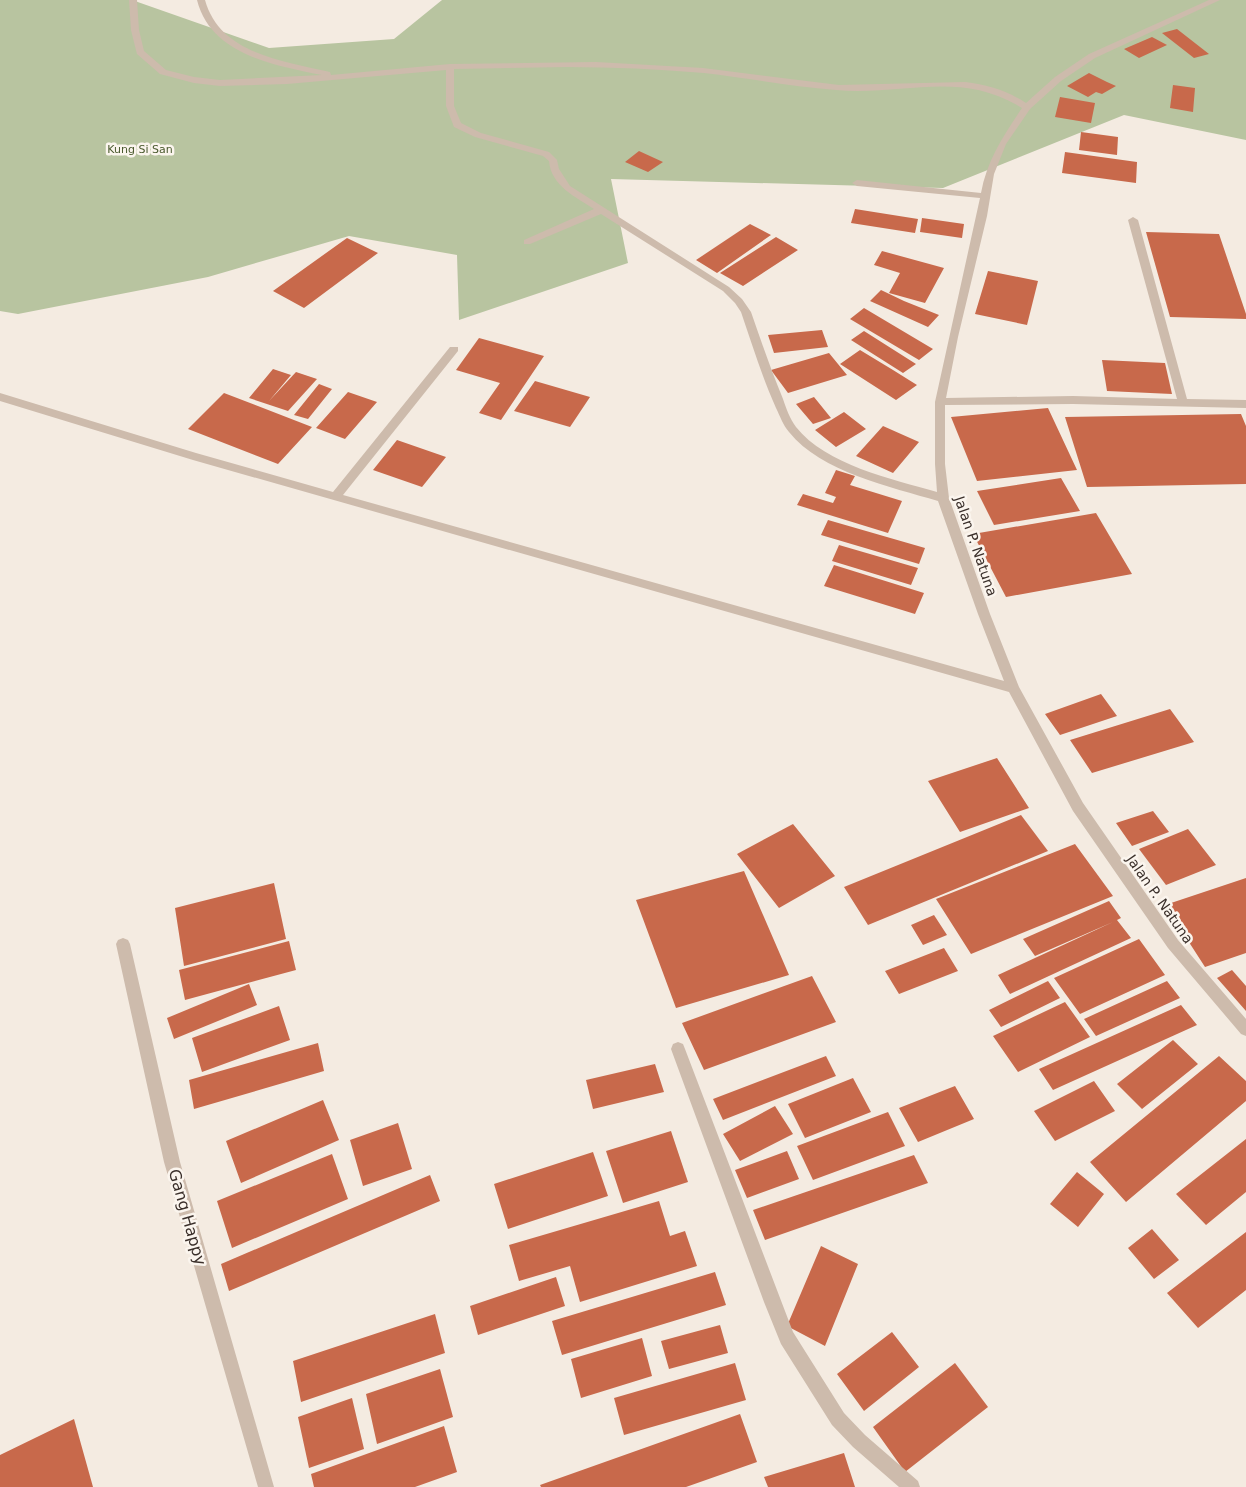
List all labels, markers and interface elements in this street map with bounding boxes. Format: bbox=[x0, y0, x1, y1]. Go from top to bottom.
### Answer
park label: Kung Si San bbox=[107, 143, 173, 156]
street label: Jalan P. Natuna bbox=[951, 493, 1001, 598]
street label: Jalan P. Natuna bbox=[1123, 851, 1197, 946]
street label: Gang Happy bbox=[165, 1167, 210, 1267]

